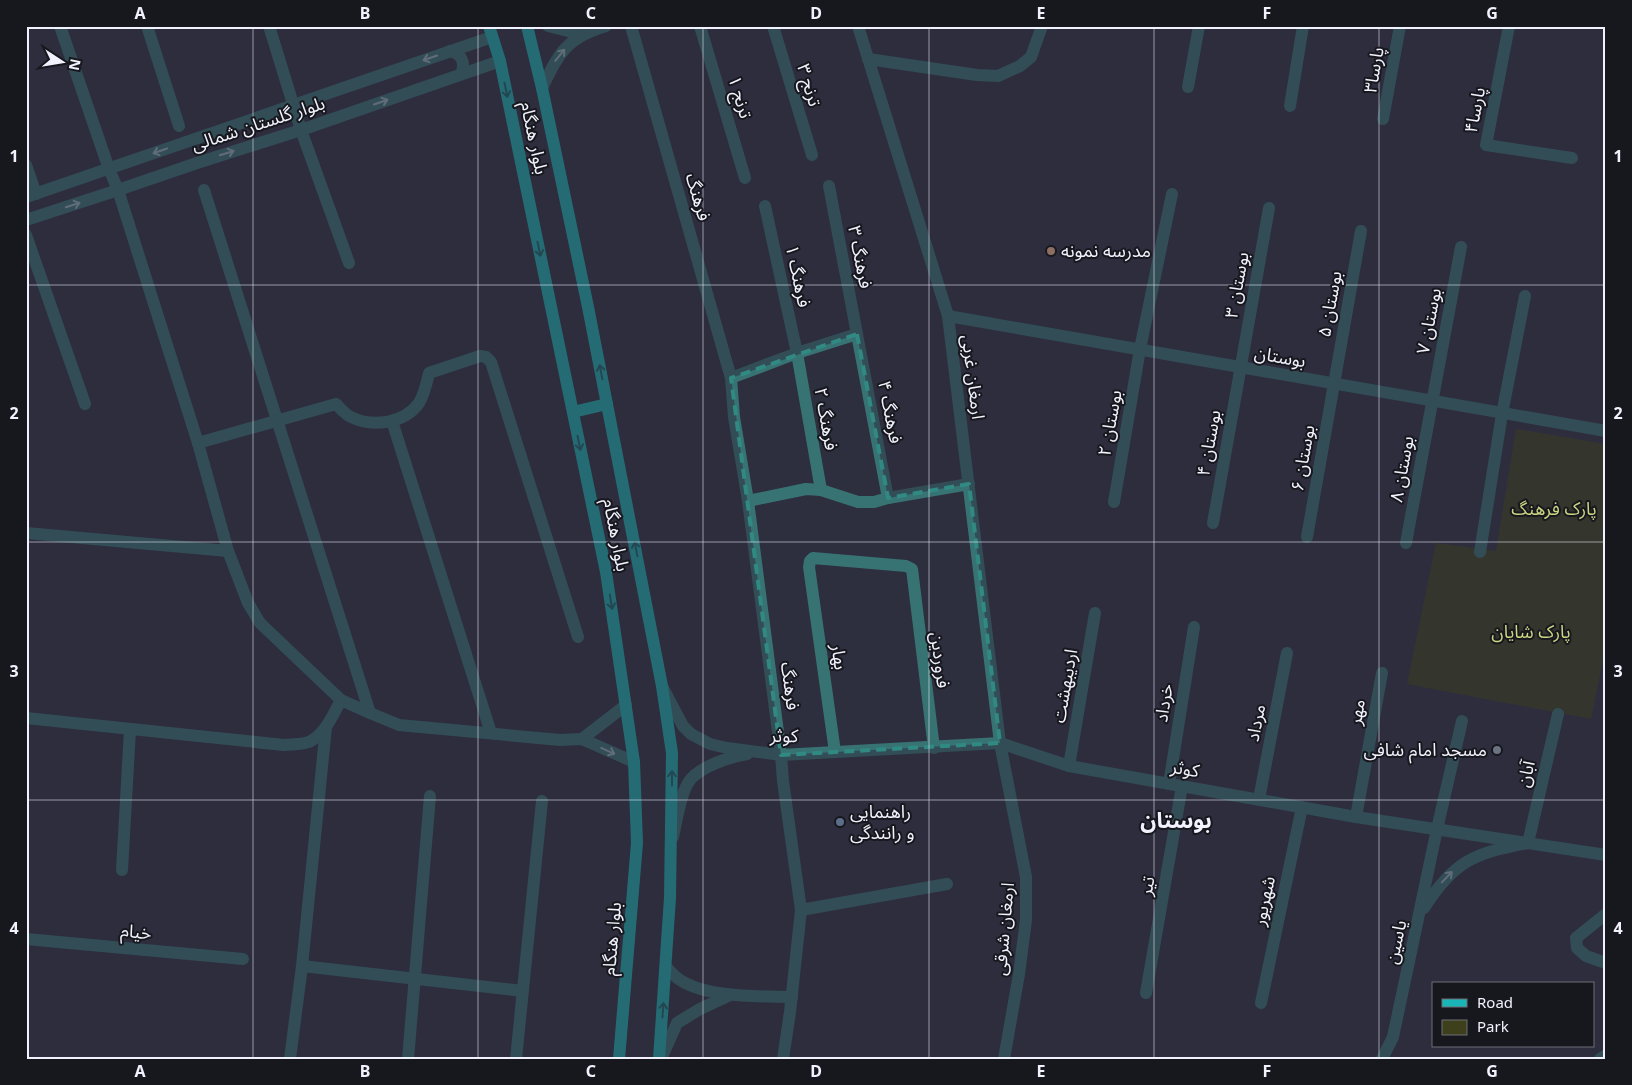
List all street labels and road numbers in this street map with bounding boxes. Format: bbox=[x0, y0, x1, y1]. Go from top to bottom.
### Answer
street label: پارسا۳ bbox=[1357, 45, 1389, 95]
street label: ترنج ۳ bbox=[790, 60, 828, 110]
street label: ترنج ۱ bbox=[721, 72, 759, 122]
street label: پارسا۴ bbox=[1458, 85, 1490, 135]
street label: بلوار گلستان شمالی bbox=[188, 90, 328, 156]
street label: بلوار هنگام bbox=[513, 99, 554, 177]
street label: فرهنگ bbox=[681, 170, 717, 223]
street label: فرهنگ ۳ bbox=[843, 223, 879, 290]
street label: فرهنگ ۱ bbox=[781, 242, 817, 309]
street label: بوستان ۳ bbox=[1218, 250, 1254, 320]
street label: بوستان ۵ bbox=[1311, 269, 1347, 339]
street label: بوستان ۷ bbox=[1410, 286, 1446, 356]
street label: ارمغان غربی bbox=[957, 333, 991, 421]
street label: بوستان bbox=[1253, 340, 1308, 372]
street label: فرهنگ ۴ bbox=[873, 378, 909, 445]
street label: فرهنگ ۲ bbox=[810, 385, 844, 452]
street label: بوستان ۲ bbox=[1091, 388, 1127, 458]
street label: بوستان ۴ bbox=[1190, 408, 1226, 478]
street label: بوستان ۶ bbox=[1284, 423, 1320, 493]
street label: بوستان ۸ bbox=[1383, 434, 1419, 504]
street label: بلوار هنگام bbox=[595, 496, 636, 574]
street label: فروردین bbox=[926, 630, 956, 689]
street label: بهار bbox=[826, 641, 854, 671]
street label: اردیبهشت bbox=[1046, 647, 1082, 725]
street label: فرهنگ bbox=[776, 660, 806, 711]
street label: خرداد bbox=[1148, 682, 1178, 724]
street label: مهر bbox=[1342, 697, 1370, 728]
street label: مرداد bbox=[1240, 702, 1270, 744]
street label: کوثر bbox=[769, 723, 799, 747]
street label: کوثر bbox=[1168, 754, 1202, 782]
street label: آبان bbox=[1510, 757, 1540, 789]
street label: تیر bbox=[1132, 874, 1160, 898]
street label: شهریور bbox=[1246, 874, 1280, 929]
street label: ارمغان شرقی bbox=[987, 881, 1019, 976]
street label: بلوار هنگام bbox=[596, 901, 629, 977]
street label: یاسین bbox=[1379, 917, 1411, 966]
street label: خیام bbox=[119, 918, 153, 947]

